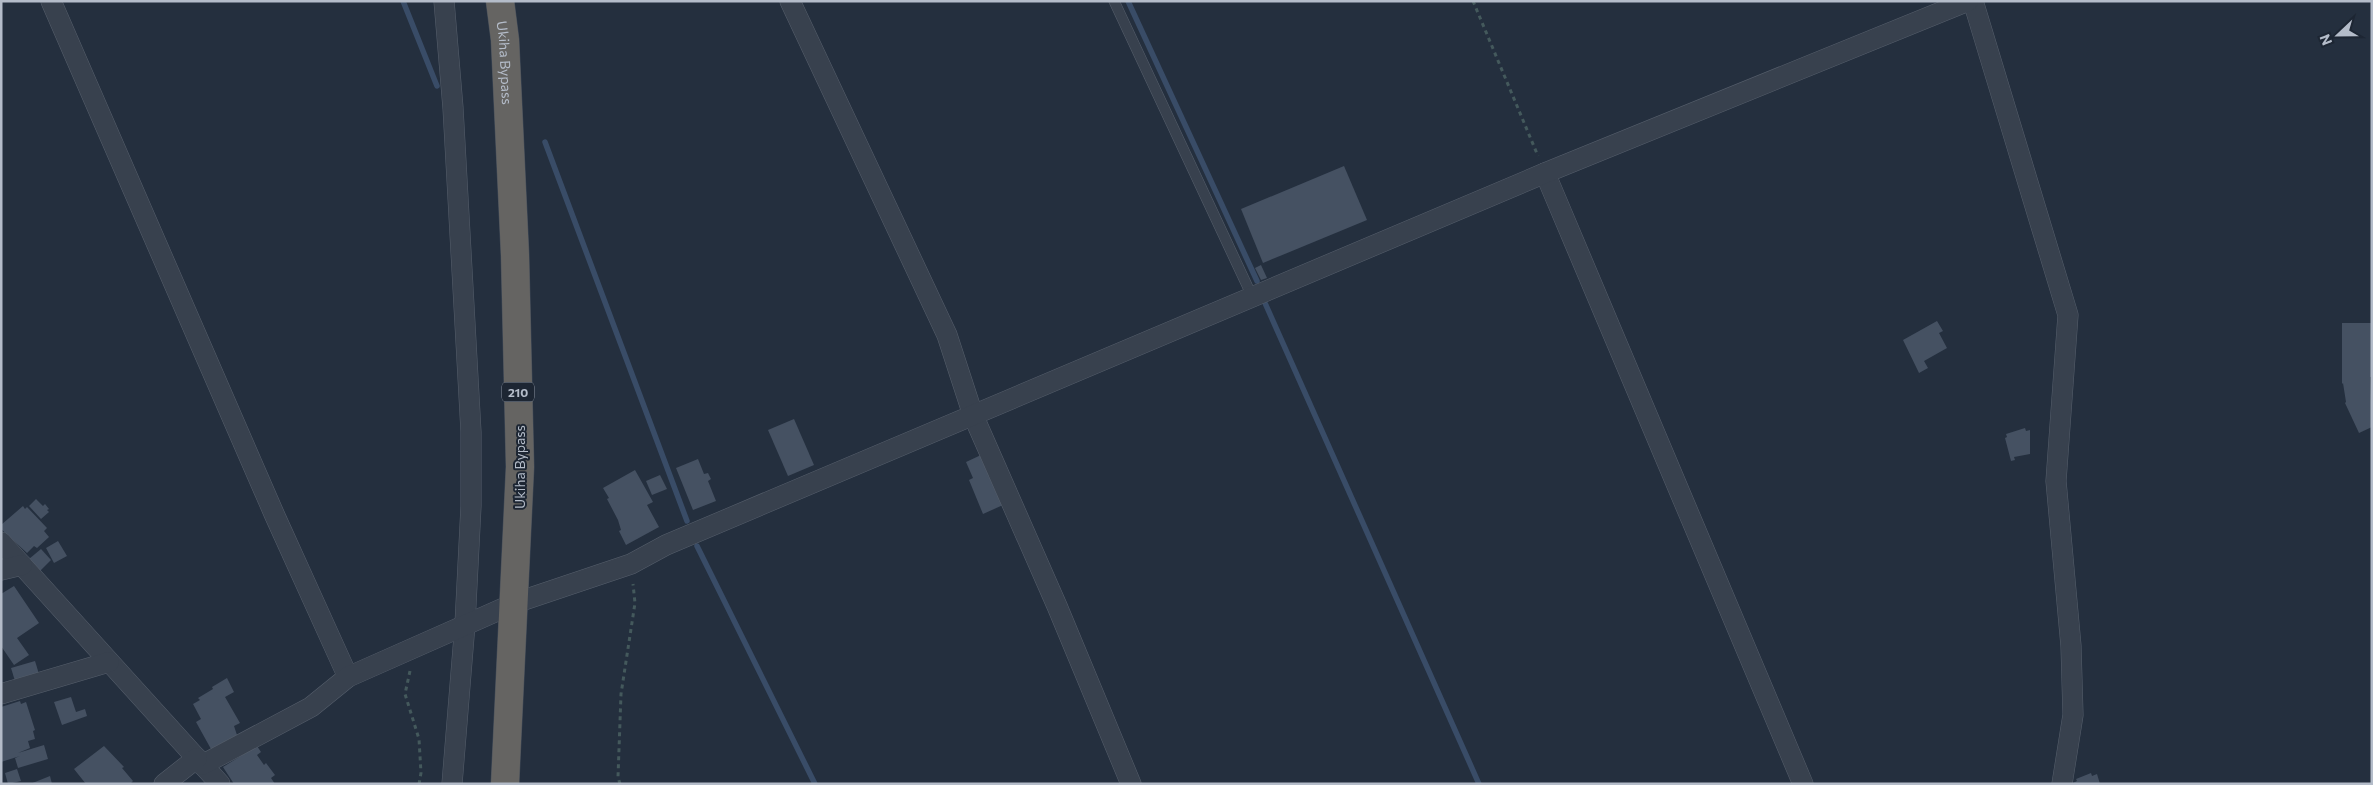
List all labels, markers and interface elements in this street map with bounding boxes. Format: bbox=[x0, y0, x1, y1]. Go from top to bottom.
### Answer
north arrow bbox=[2313, 10, 2363, 60]
street label: Ukiha Bypass bbox=[494, 20, 516, 105]
text: N bbox=[2316, 32, 2335, 48]
road number: 210 bbox=[502, 382, 534, 402]
street label: Ukiha Bypass bbox=[511, 425, 528, 509]

